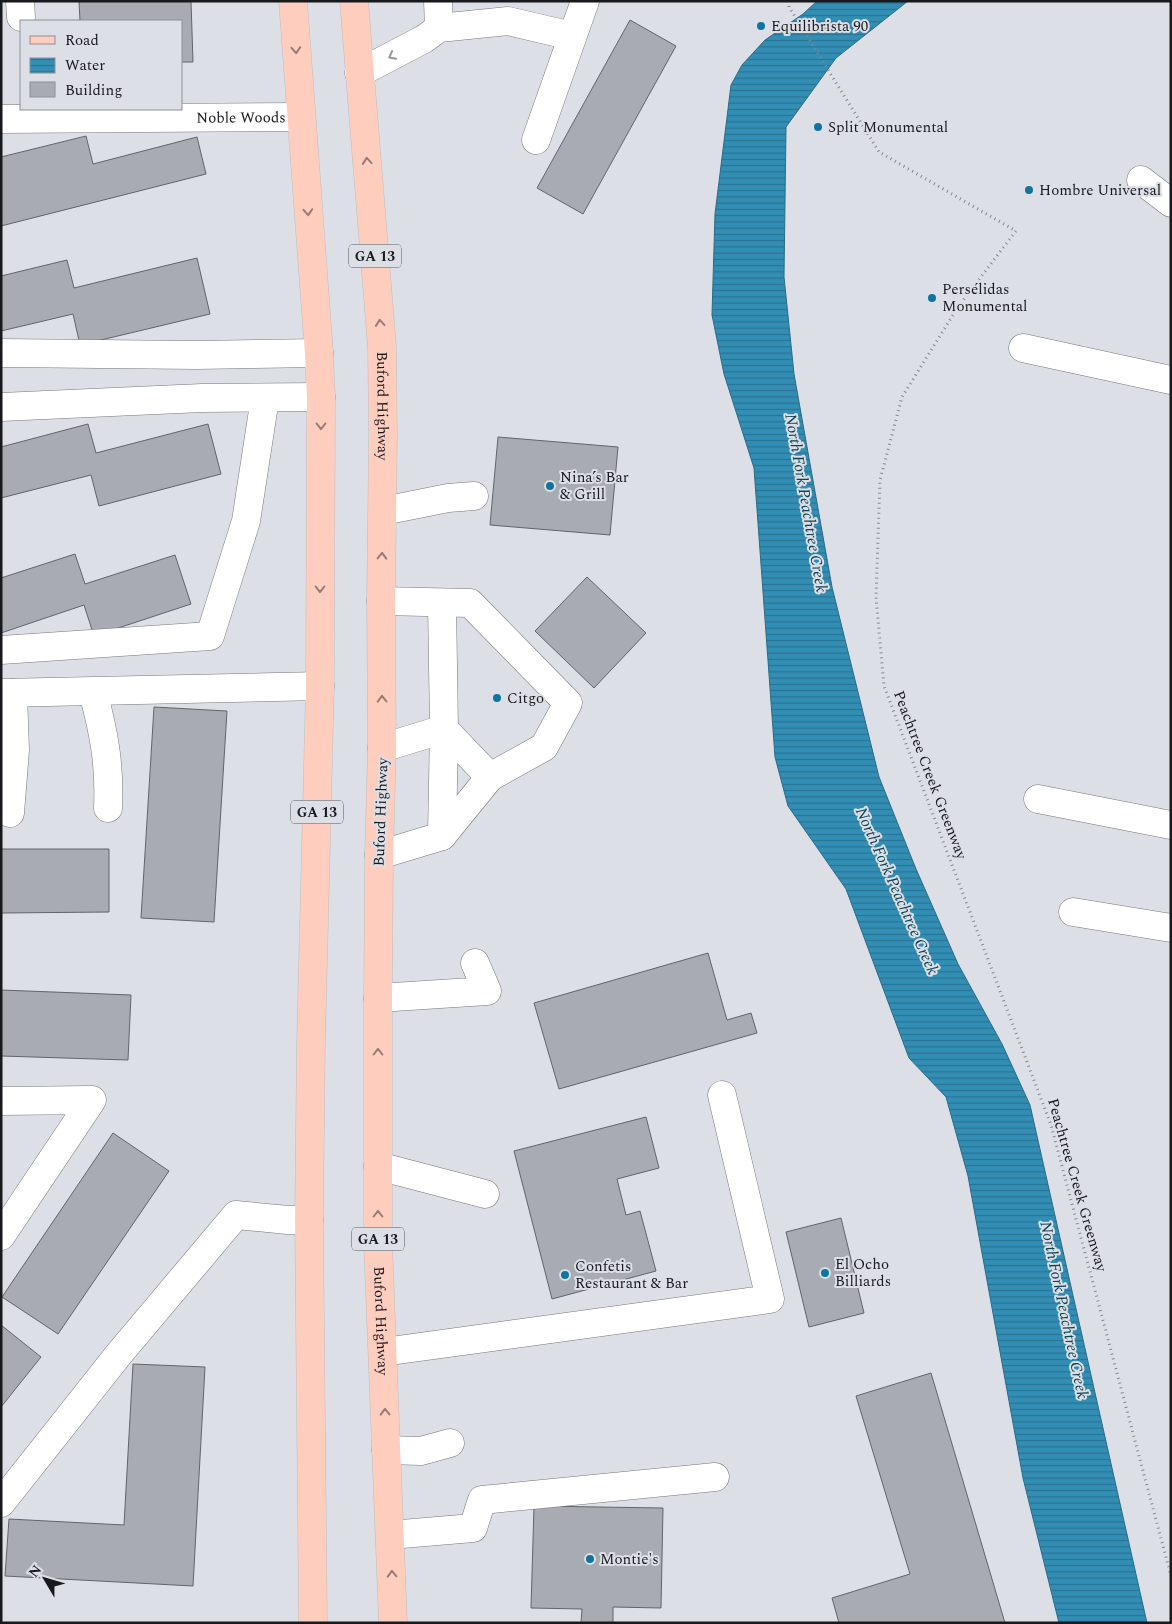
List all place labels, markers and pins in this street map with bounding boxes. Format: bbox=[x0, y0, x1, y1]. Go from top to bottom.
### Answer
place label: Equilibrista 90 bbox=[771, 15, 868, 38]
marker: Equilibrista 90 bbox=[755, 20, 767, 32]
place label: Split Monumental bbox=[828, 116, 948, 139]
marker: Split Monumental bbox=[812, 121, 824, 133]
place label: Hombre Universal bbox=[1039, 179, 1161, 202]
marker: Hombre Universal bbox=[1023, 184, 1035, 196]
place label: Persélidas Monumental bbox=[942, 278, 1028, 318]
marker: Persélidas Monumental bbox=[926, 292, 938, 304]
place label: Nina’s Bar & Grill bbox=[560, 466, 629, 506]
marker: Nina’s Bar & Grill bbox=[544, 480, 556, 492]
place label: Citgo bbox=[507, 687, 544, 710]
marker: Citgo bbox=[491, 692, 503, 704]
place label: El Ocho Billiards bbox=[835, 1253, 891, 1293]
place label: Confetis Restaurant & Bar bbox=[575, 1255, 688, 1295]
marker: El Ocho Billiards bbox=[819, 1267, 831, 1279]
marker: Confetis Restaurant & Bar bbox=[559, 1269, 571, 1281]
place label: Montie's bbox=[600, 1548, 659, 1571]
marker: Montie's bbox=[584, 1553, 596, 1565]

